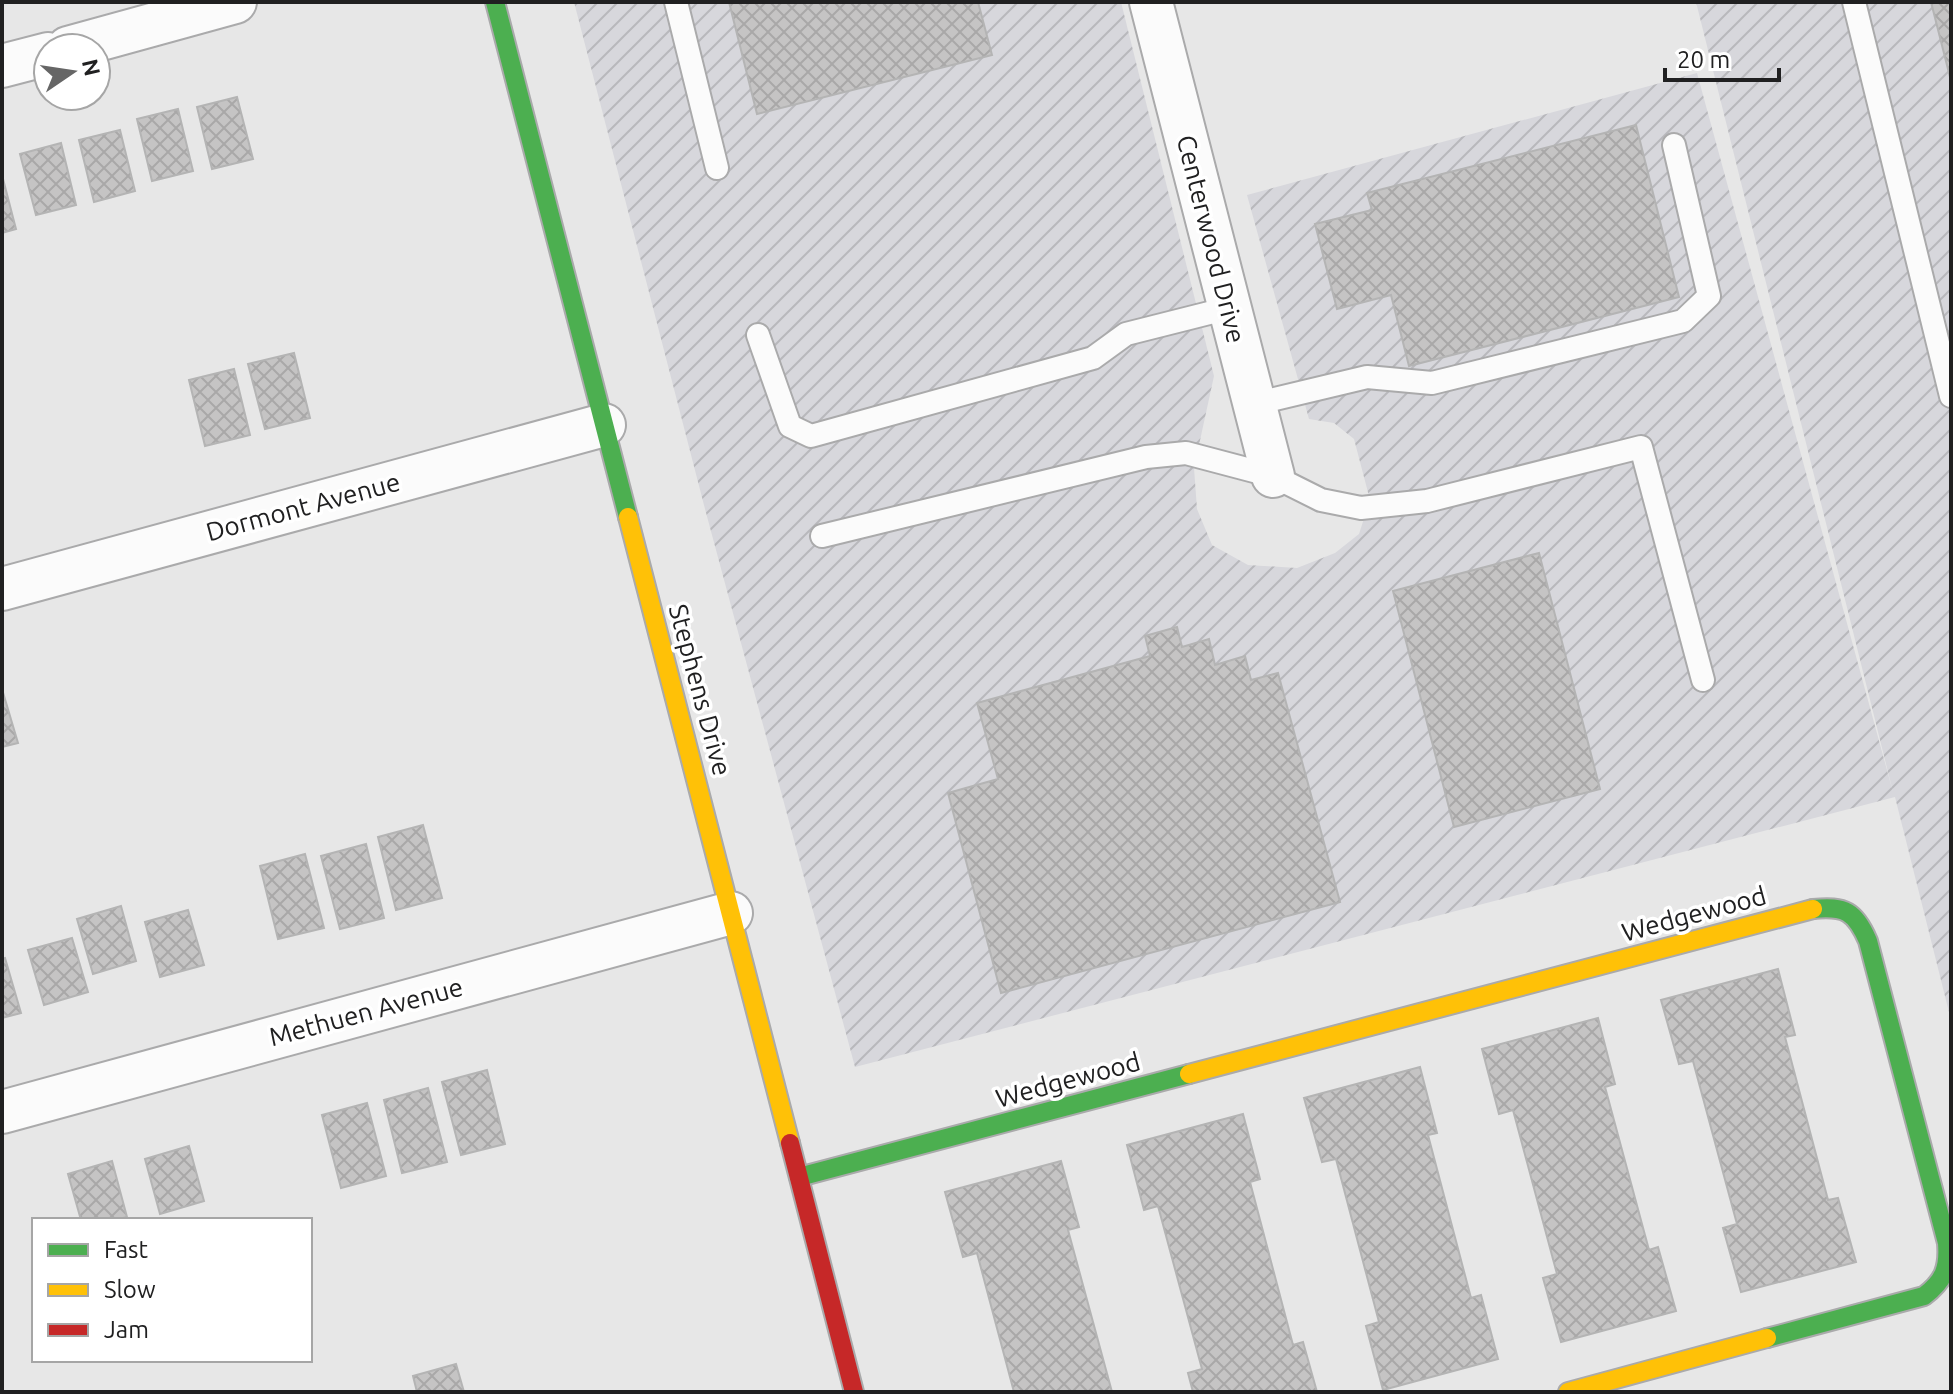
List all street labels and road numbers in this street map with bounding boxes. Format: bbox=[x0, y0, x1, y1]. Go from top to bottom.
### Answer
street label: Centerwood Drive bbox=[1172, 132, 1251, 346]
street label: Dormont Avenue bbox=[203, 467, 403, 546]
street label: Stephens Drive bbox=[664, 601, 737, 779]
street label: Wedgewood bbox=[1618, 880, 1769, 947]
street label: Methuen Avenue bbox=[266, 972, 466, 1051]
street label: Wedgewood bbox=[992, 1046, 1143, 1113]

